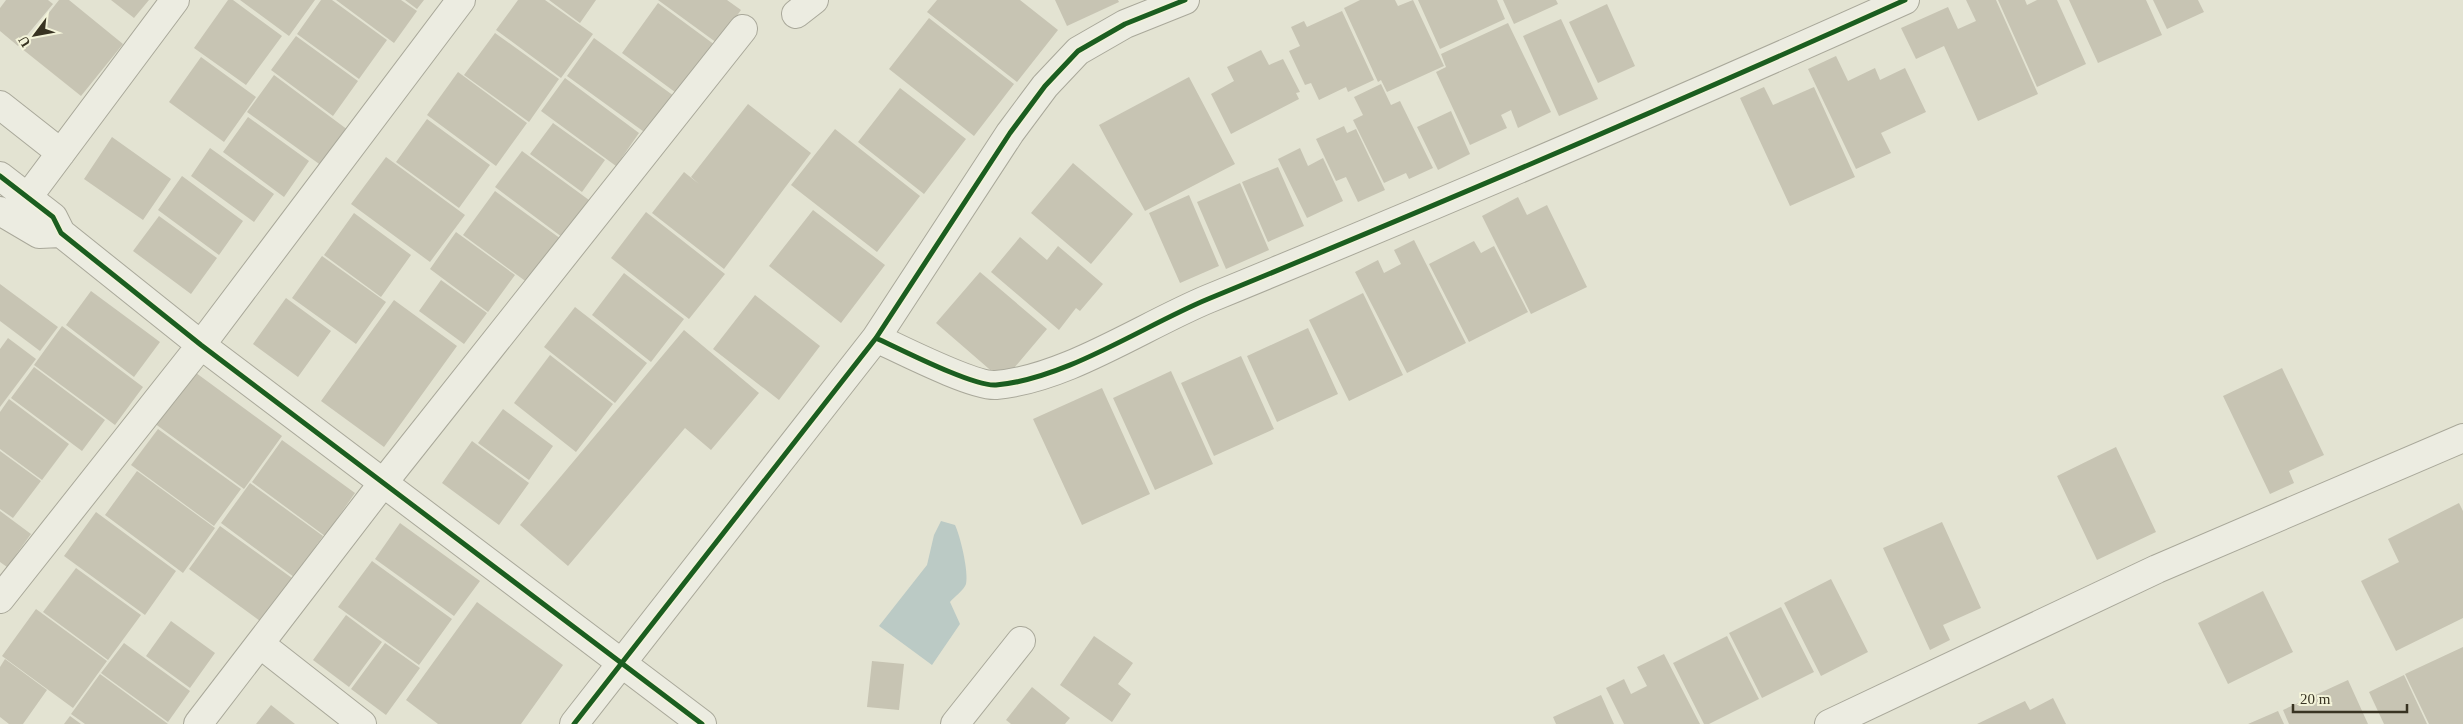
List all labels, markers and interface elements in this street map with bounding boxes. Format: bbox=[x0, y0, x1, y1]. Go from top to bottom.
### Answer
north arrow bbox=[10, 10, 60, 60]
text: U bbox=[15, 33, 33, 50]
scale bar bbox=[2293, 682, 2407, 714]
text: 20 m bbox=[2300, 691, 2331, 707]

